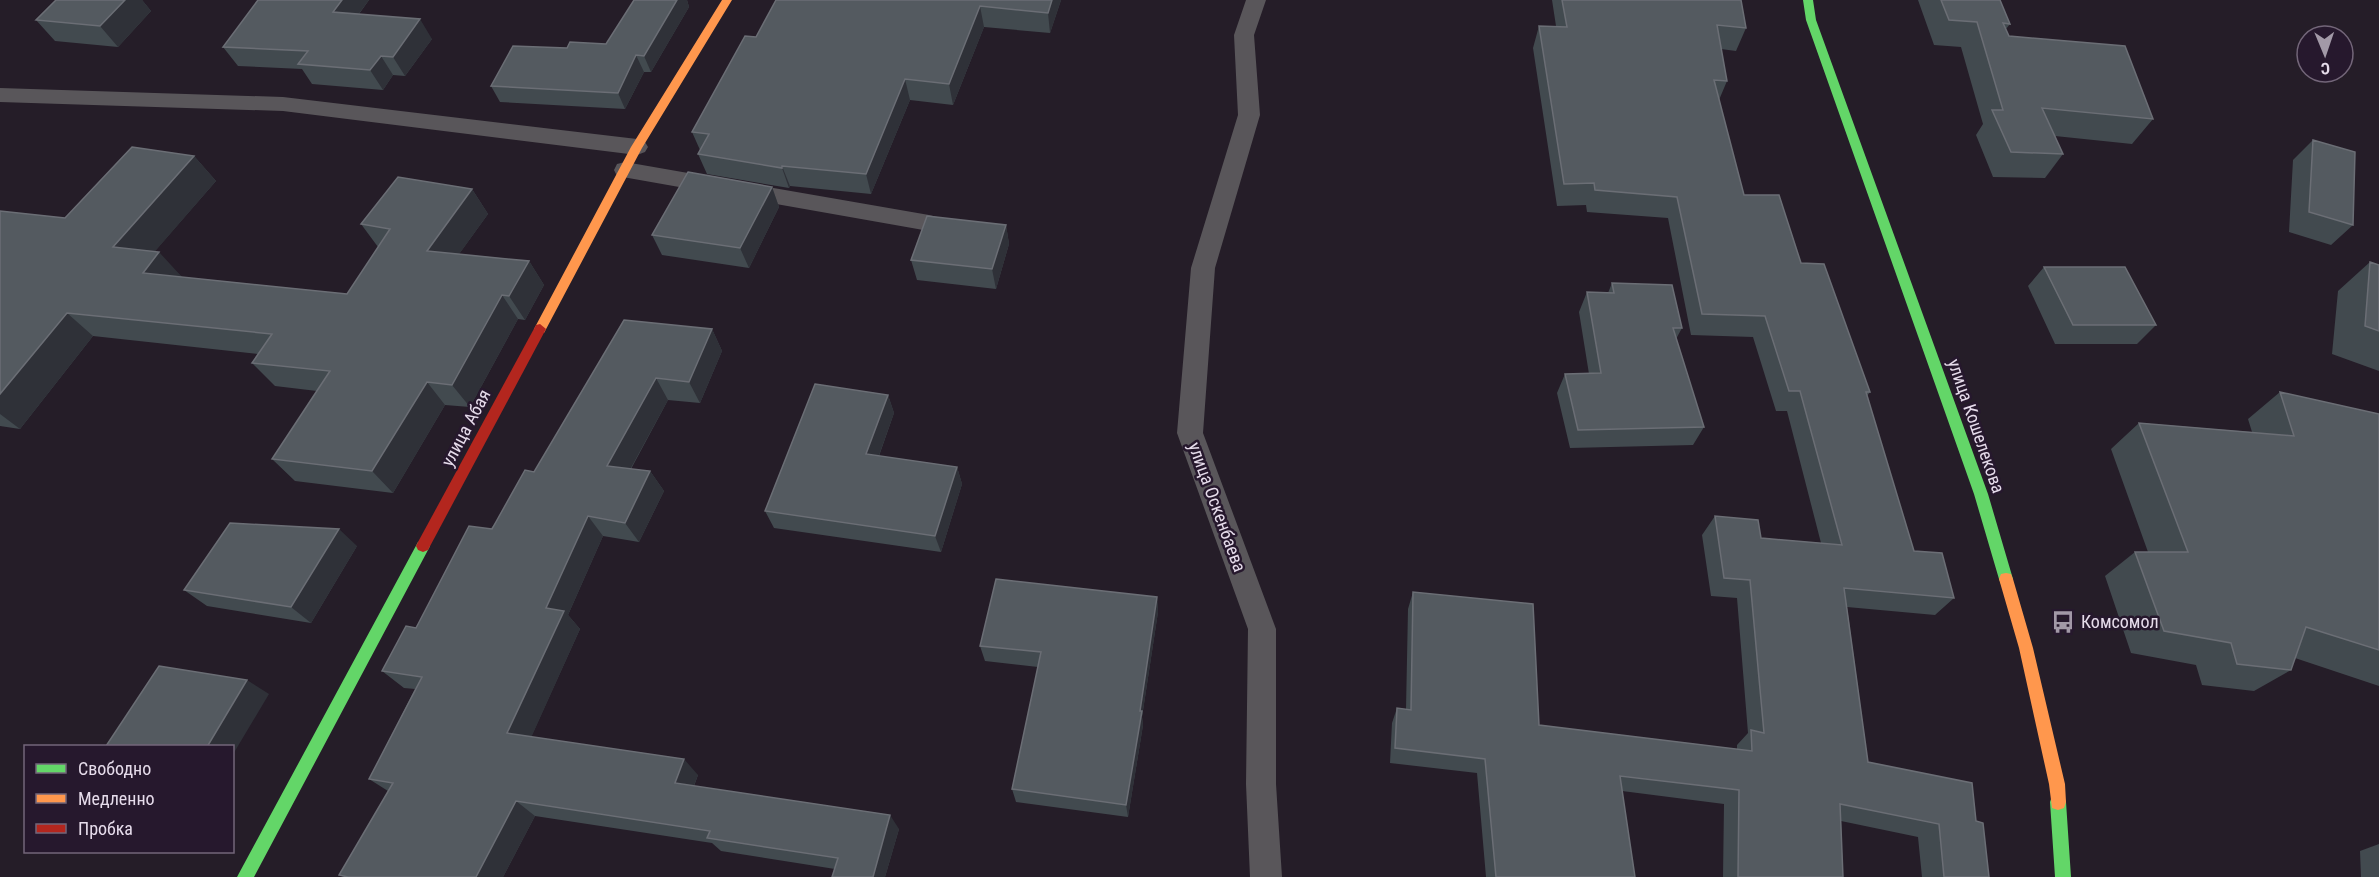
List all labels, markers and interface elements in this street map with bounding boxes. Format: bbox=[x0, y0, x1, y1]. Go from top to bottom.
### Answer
north arrow bbox=[2295, 24, 2355, 84]
text: С bbox=[2321, 59, 2330, 78]
street label: улица Кошелекова bbox=[1944, 356, 2009, 496]
street label: улица Абая bbox=[437, 386, 495, 470]
street label: улица Оскенбаева bbox=[1184, 439, 1251, 575]
bus stop icon: Комсомол bbox=[2050, 609, 2076, 635]
place label: Комсомол bbox=[2081, 611, 2159, 632]
legend bbox=[24, 745, 234, 853]
text: Свободно bbox=[78, 758, 151, 779]
text: Медленно bbox=[78, 788, 155, 809]
text: Пробка bbox=[78, 818, 133, 839]

